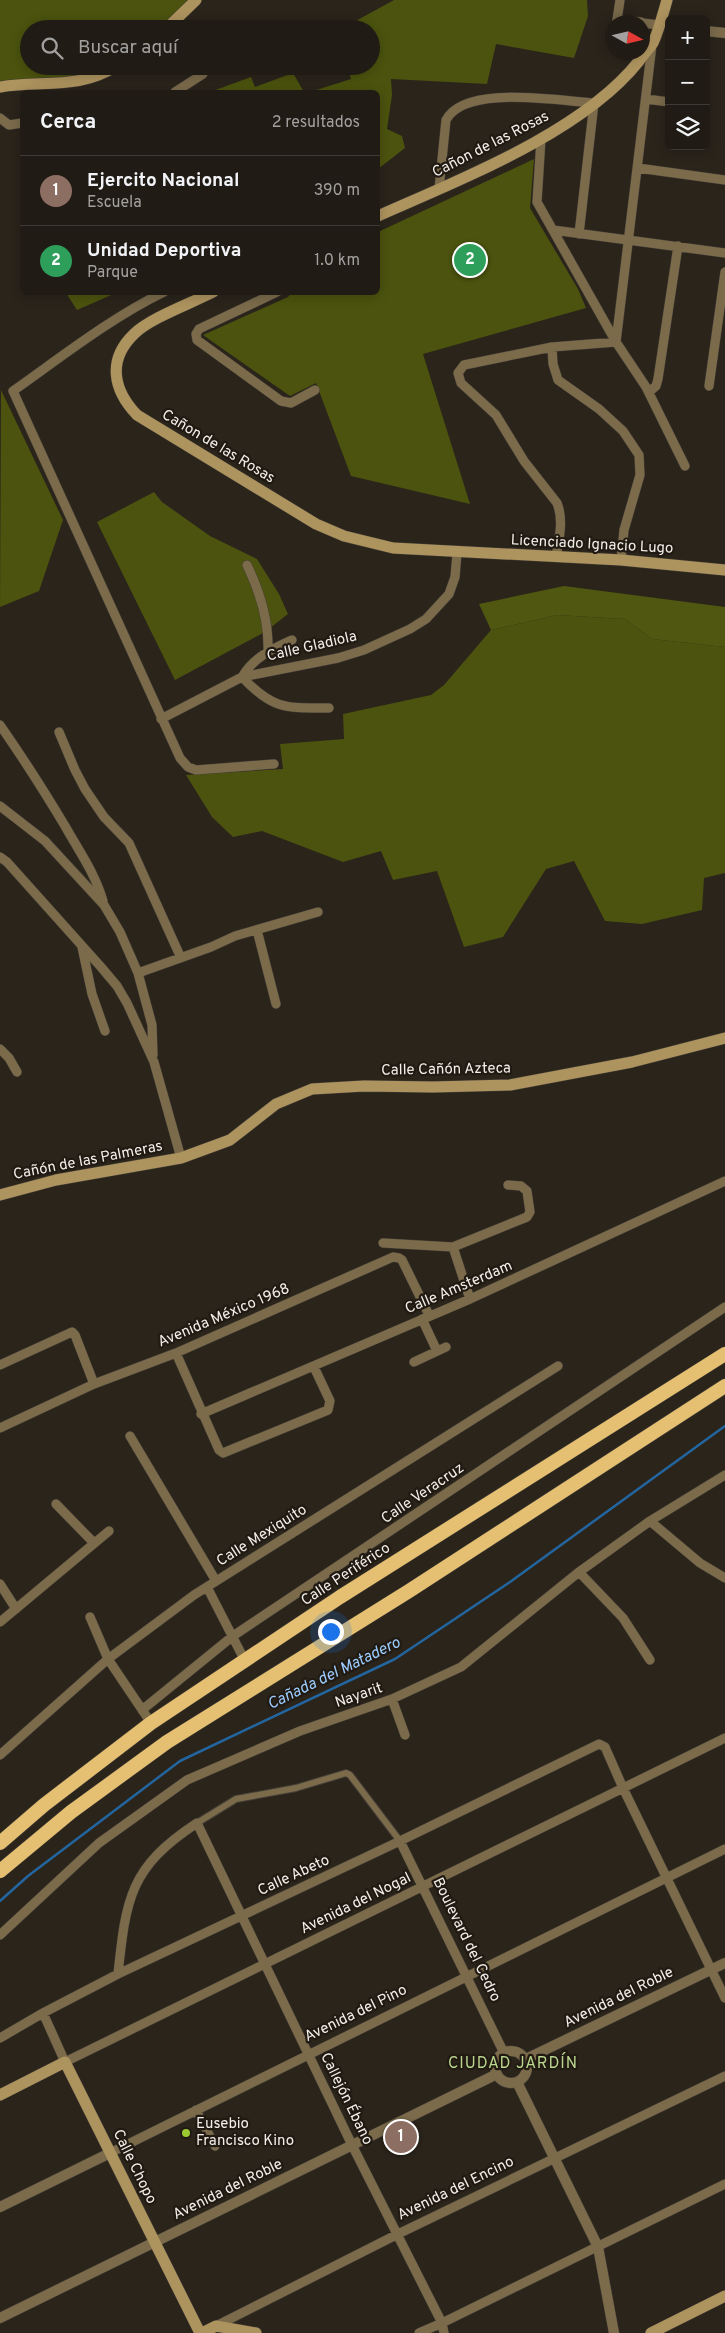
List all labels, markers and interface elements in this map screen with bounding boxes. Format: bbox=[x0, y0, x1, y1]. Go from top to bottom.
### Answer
north arrow bbox=[605, 15, 650, 60]
map controls bbox=[665, 15, 710, 150]
button: + bbox=[665, 15, 710, 60]
search box bbox=[20, 20, 380, 75]
icon: search bbox=[38, 34, 66, 62]
text: Buscar aquí bbox=[78, 36, 178, 60]
button: − bbox=[665, 60, 710, 105]
button: layers bbox=[665, 105, 710, 150]
street label: Cañon de las Rosas bbox=[429, 107, 553, 183]
text: Cerca bbox=[40, 109, 96, 136]
text: 2 resultados bbox=[272, 113, 360, 133]
text: Ejercito Nacional bbox=[87, 169, 239, 193]
text: 1 bbox=[53, 181, 59, 201]
text: 390 m bbox=[314, 181, 360, 201]
text: Escuela bbox=[87, 193, 142, 213]
text: Unidad Deportiva bbox=[87, 239, 241, 263]
pin: 2 bbox=[454, 241, 486, 279]
text: 2 bbox=[51, 251, 61, 271]
text: 1.0 km bbox=[314, 251, 360, 271]
text: Parque bbox=[87, 263, 138, 283]
street label: Cañon de las Rosas bbox=[158, 406, 278, 488]
street label: Licenciado Ignacio Lugo bbox=[510, 531, 674, 559]
street label: Calle Gladiola bbox=[265, 627, 359, 667]
street label: Calle Cañón Azteca bbox=[381, 1059, 511, 1081]
street label: Cañón de las Palmeras bbox=[12, 1137, 164, 1185]
street label: Calle Amsterdam bbox=[403, 1257, 515, 1319]
street label: Avenida México 1968 bbox=[155, 1280, 293, 1352]
street label: Calle Veracruz bbox=[378, 1459, 468, 1529]
street label: Calle Mexiquito bbox=[213, 1501, 311, 1571]
street label: Calle Periférico bbox=[298, 1539, 394, 1611]
your location bbox=[318, 1619, 344, 1645]
water label: Cañada del Matadero bbox=[264, 1633, 404, 1715]
street label: Nayarit bbox=[333, 1679, 385, 1713]
street label: Calle Abeto bbox=[255, 1851, 333, 1901]
street label: Avenida del Nogal bbox=[297, 1869, 415, 1939]
street label: Boulevard del Cedro bbox=[428, 1875, 504, 2005]
street label: Avenida del Roble bbox=[561, 1963, 677, 2033]
street label: Avenida del Pino bbox=[302, 1981, 410, 2047]
street label: Callejón Ébano bbox=[315, 2049, 377, 2148]
district label: CIUDAD JARDÍN bbox=[448, 2052, 578, 2074]
place label: Eusebio Francisco Kino bbox=[196, 2115, 294, 2151]
pin: 1 bbox=[385, 2118, 417, 2156]
street label: Calle Chopo bbox=[108, 2127, 160, 2207]
marker: Eusebio Francisco Kino bbox=[180, 2127, 192, 2139]
street label: Avenida del Encino bbox=[395, 2153, 517, 2225]
street label: Avenida del Roble bbox=[170, 2155, 286, 2225]

